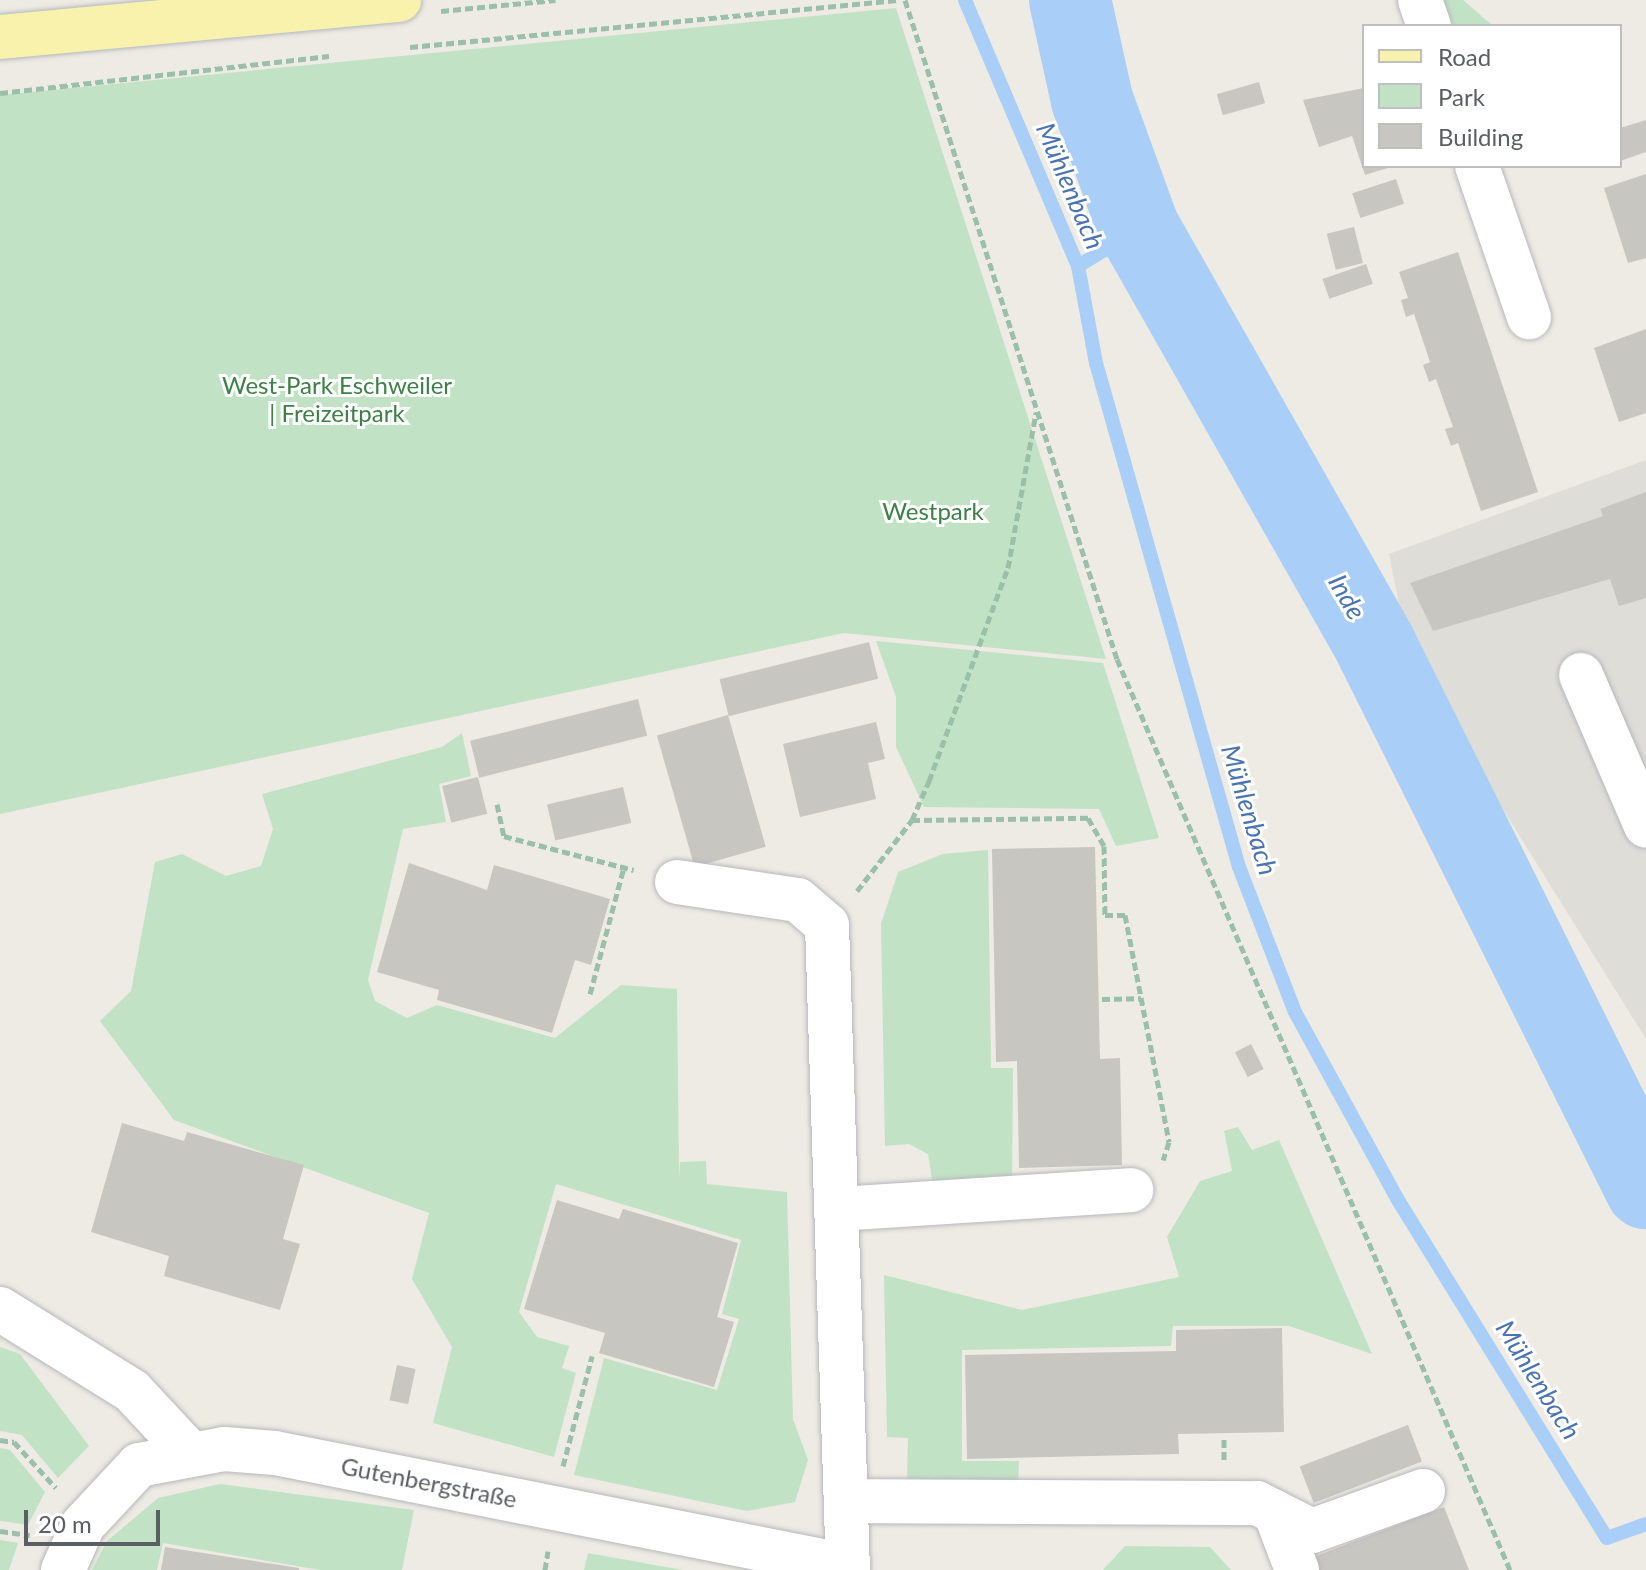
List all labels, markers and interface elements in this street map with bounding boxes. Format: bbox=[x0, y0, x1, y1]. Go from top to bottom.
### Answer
legend bbox=[1362, 24, 1622, 168]
text: Road bbox=[1438, 42, 1491, 71]
text: Park bbox=[1438, 82, 1485, 111]
water label: Mühlenbach bbox=[1029, 118, 1111, 254]
text: Building bbox=[1438, 122, 1523, 151]
park label: West-Park Eschweiler | Freizeitpark bbox=[222, 371, 452, 427]
park label: Westpark bbox=[882, 497, 984, 525]
water label: Inde bbox=[1322, 569, 1372, 625]
water label: Mühlenbach bbox=[1214, 741, 1284, 879]
water label: Mühlenbach bbox=[1489, 1315, 1587, 1445]
street label: Gutenbergstraße bbox=[339, 1451, 519, 1513]
scale bar bbox=[28, 1494, 164, 1544]
text: 20 m bbox=[38, 1509, 92, 1538]

